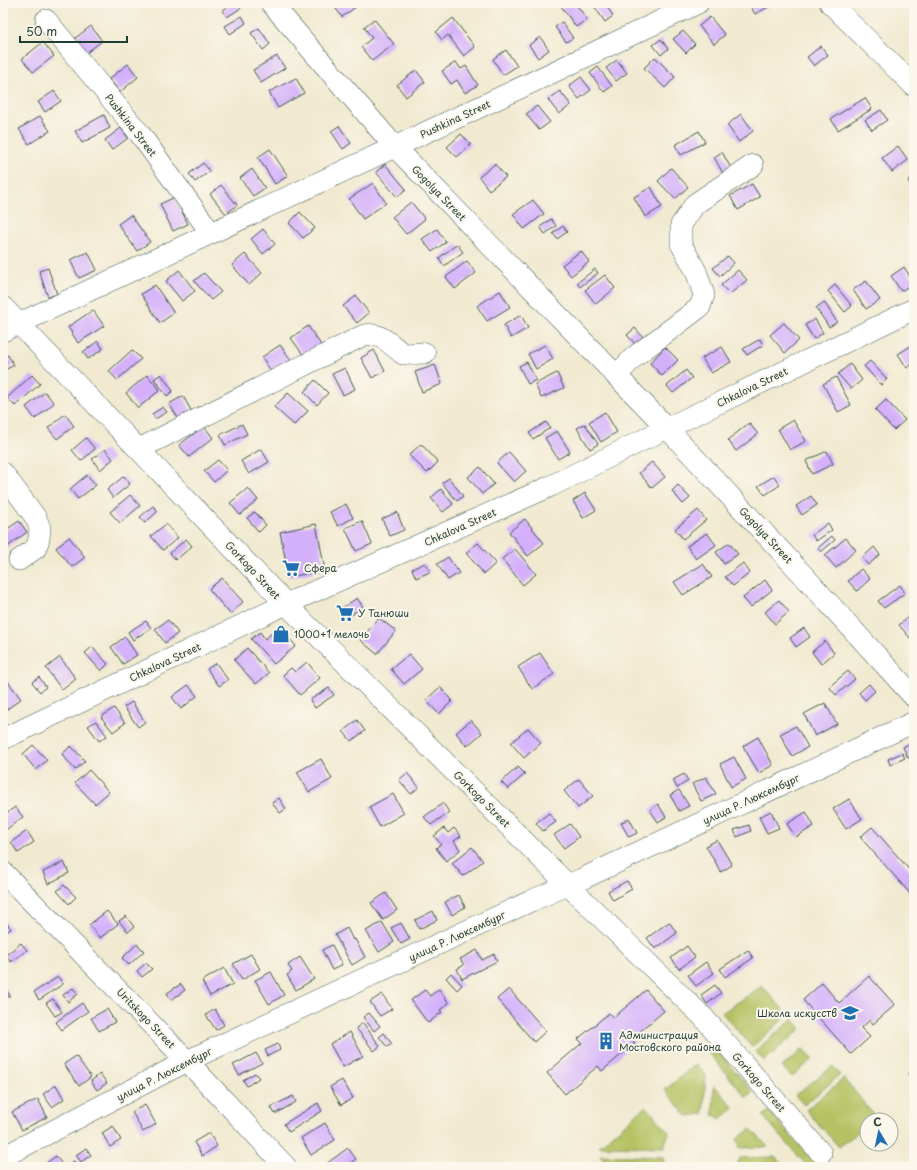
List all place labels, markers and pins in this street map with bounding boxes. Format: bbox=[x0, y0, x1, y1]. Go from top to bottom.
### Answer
supermarket icon: Сфера bbox=[281, 558, 301, 578]
place label: Сфера bbox=[304, 560, 337, 575]
supermarket icon: У Танюши bbox=[335, 603, 355, 623]
place label: У Танюши bbox=[358, 605, 409, 620]
shop icon: 1000+1 мелочь bbox=[271, 624, 291, 644]
place label: 1000+1 мелочь bbox=[294, 626, 369, 641]
school or university icon: Школа искусств bbox=[840, 1003, 860, 1023]
place label: Школа искусств bbox=[757, 1005, 837, 1020]
place label: Администрация Мостовского района bbox=[619, 1027, 722, 1054]
building icon: Администрация Мостовского района bbox=[596, 1031, 616, 1051]

